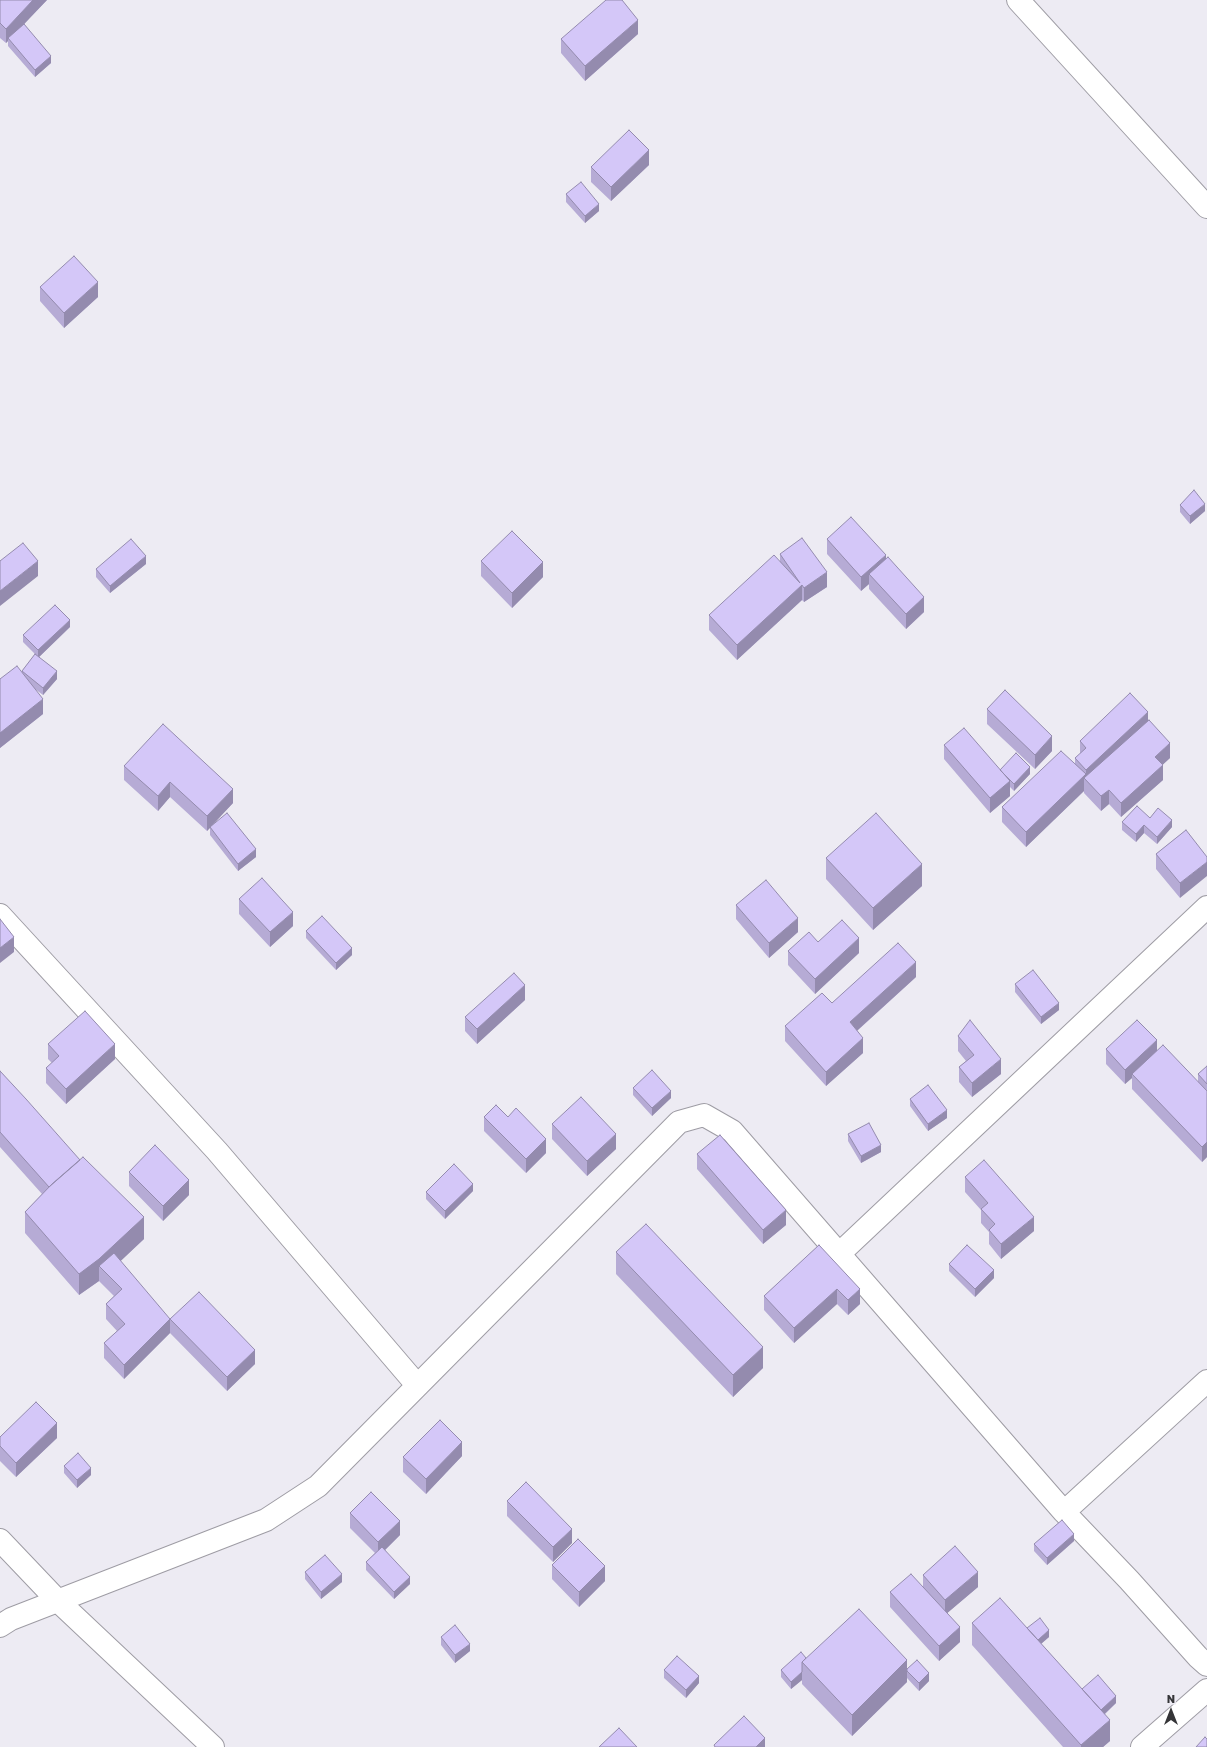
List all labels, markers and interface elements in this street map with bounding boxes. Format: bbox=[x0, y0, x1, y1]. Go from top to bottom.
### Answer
north arrow bbox=[1151, 1691, 1191, 1731]
text: N bbox=[1167, 1692, 1175, 1705]

